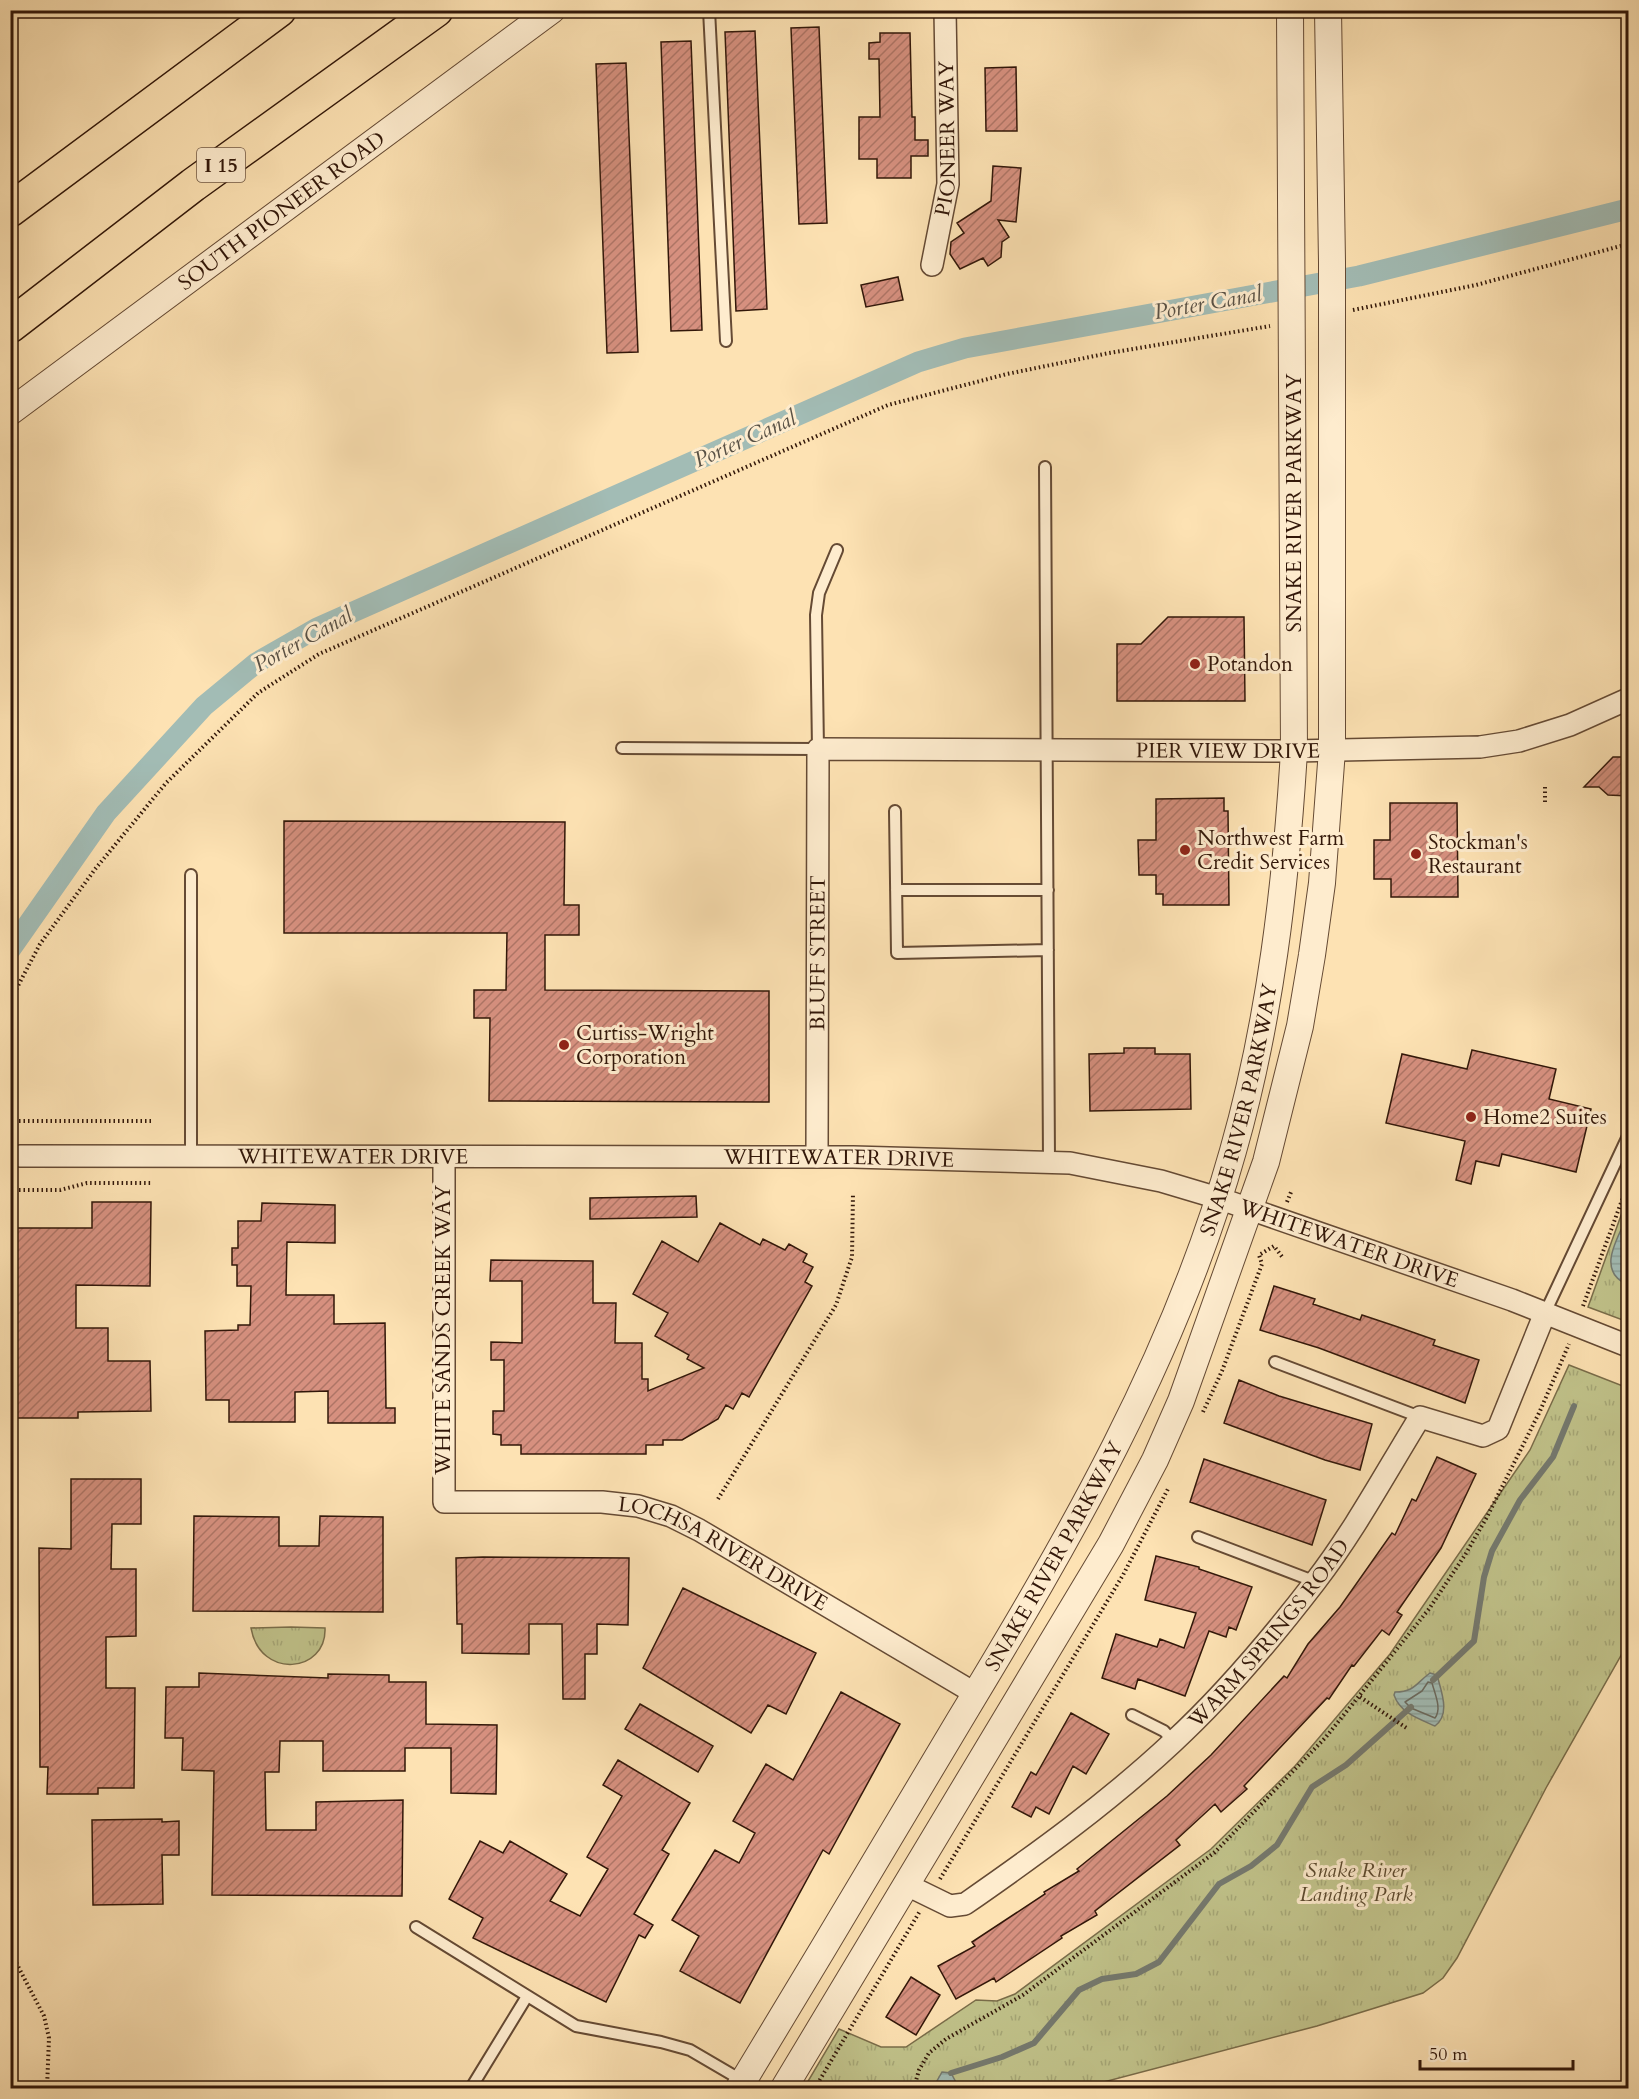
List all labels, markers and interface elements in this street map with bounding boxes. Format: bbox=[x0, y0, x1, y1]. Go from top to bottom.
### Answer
street label: PIONEER WAY bbox=[927, 60, 963, 219]
street label: SOUTH PIONEER ROAD bbox=[172, 124, 391, 297]
road number: I 15 bbox=[197, 148, 245, 182]
water label: Porter Canal bbox=[1152, 279, 1265, 327]
street label: SNAKE RIVER PARKWAY bbox=[1280, 373, 1309, 633]
water label: Porter Canal bbox=[689, 403, 802, 475]
water label: Porter Canal bbox=[248, 600, 359, 680]
place label: Potandon bbox=[1207, 650, 1293, 679]
marker: Potandon bbox=[1188, 657, 1202, 671]
street label: PIER VIEW DRIVE bbox=[1136, 736, 1321, 766]
place label: Northwest Farm Credit Services bbox=[1197, 824, 1344, 877]
place label: Stockman's Restaurant bbox=[1428, 828, 1528, 881]
marker: Northwest Farm Credit Services bbox=[1178, 843, 1192, 857]
marker: Stockman's Restaurant bbox=[1409, 847, 1423, 861]
street label: BLUFF STREET bbox=[803, 875, 832, 1031]
street label: SNAKE RIVER PARKWAY bbox=[1193, 981, 1284, 1240]
place label: Curtiss-Wright Corporation bbox=[576, 1019, 714, 1072]
marker: Curtiss-Wright Corporation bbox=[557, 1038, 571, 1052]
place label: Home2 Suites bbox=[1483, 1103, 1607, 1132]
marker: Home2 Suites bbox=[1464, 1110, 1478, 1124]
street label: WHITEWATER DRIVE bbox=[237, 1142, 468, 1171]
street label: WHITEWATER DRIVE bbox=[723, 1142, 955, 1174]
street label: WHITE SANDS CREEK WAY bbox=[429, 1185, 458, 1476]
street label: WHITEWATER DRIVE bbox=[1235, 1192, 1463, 1295]
street label: SNAKE RIVER PARKWAY bbox=[978, 1436, 1130, 1677]
street label: LOCHSA RIVER DRIVE bbox=[617, 1489, 833, 1618]
street label: WARM SPRINGS ROAD bbox=[1181, 1533, 1356, 1735]
park label: Snake River Landing Park bbox=[1299, 1856, 1413, 1909]
scale bar bbox=[1420, 2033, 1573, 2071]
text: 50 m bbox=[1429, 2042, 1468, 2067]

